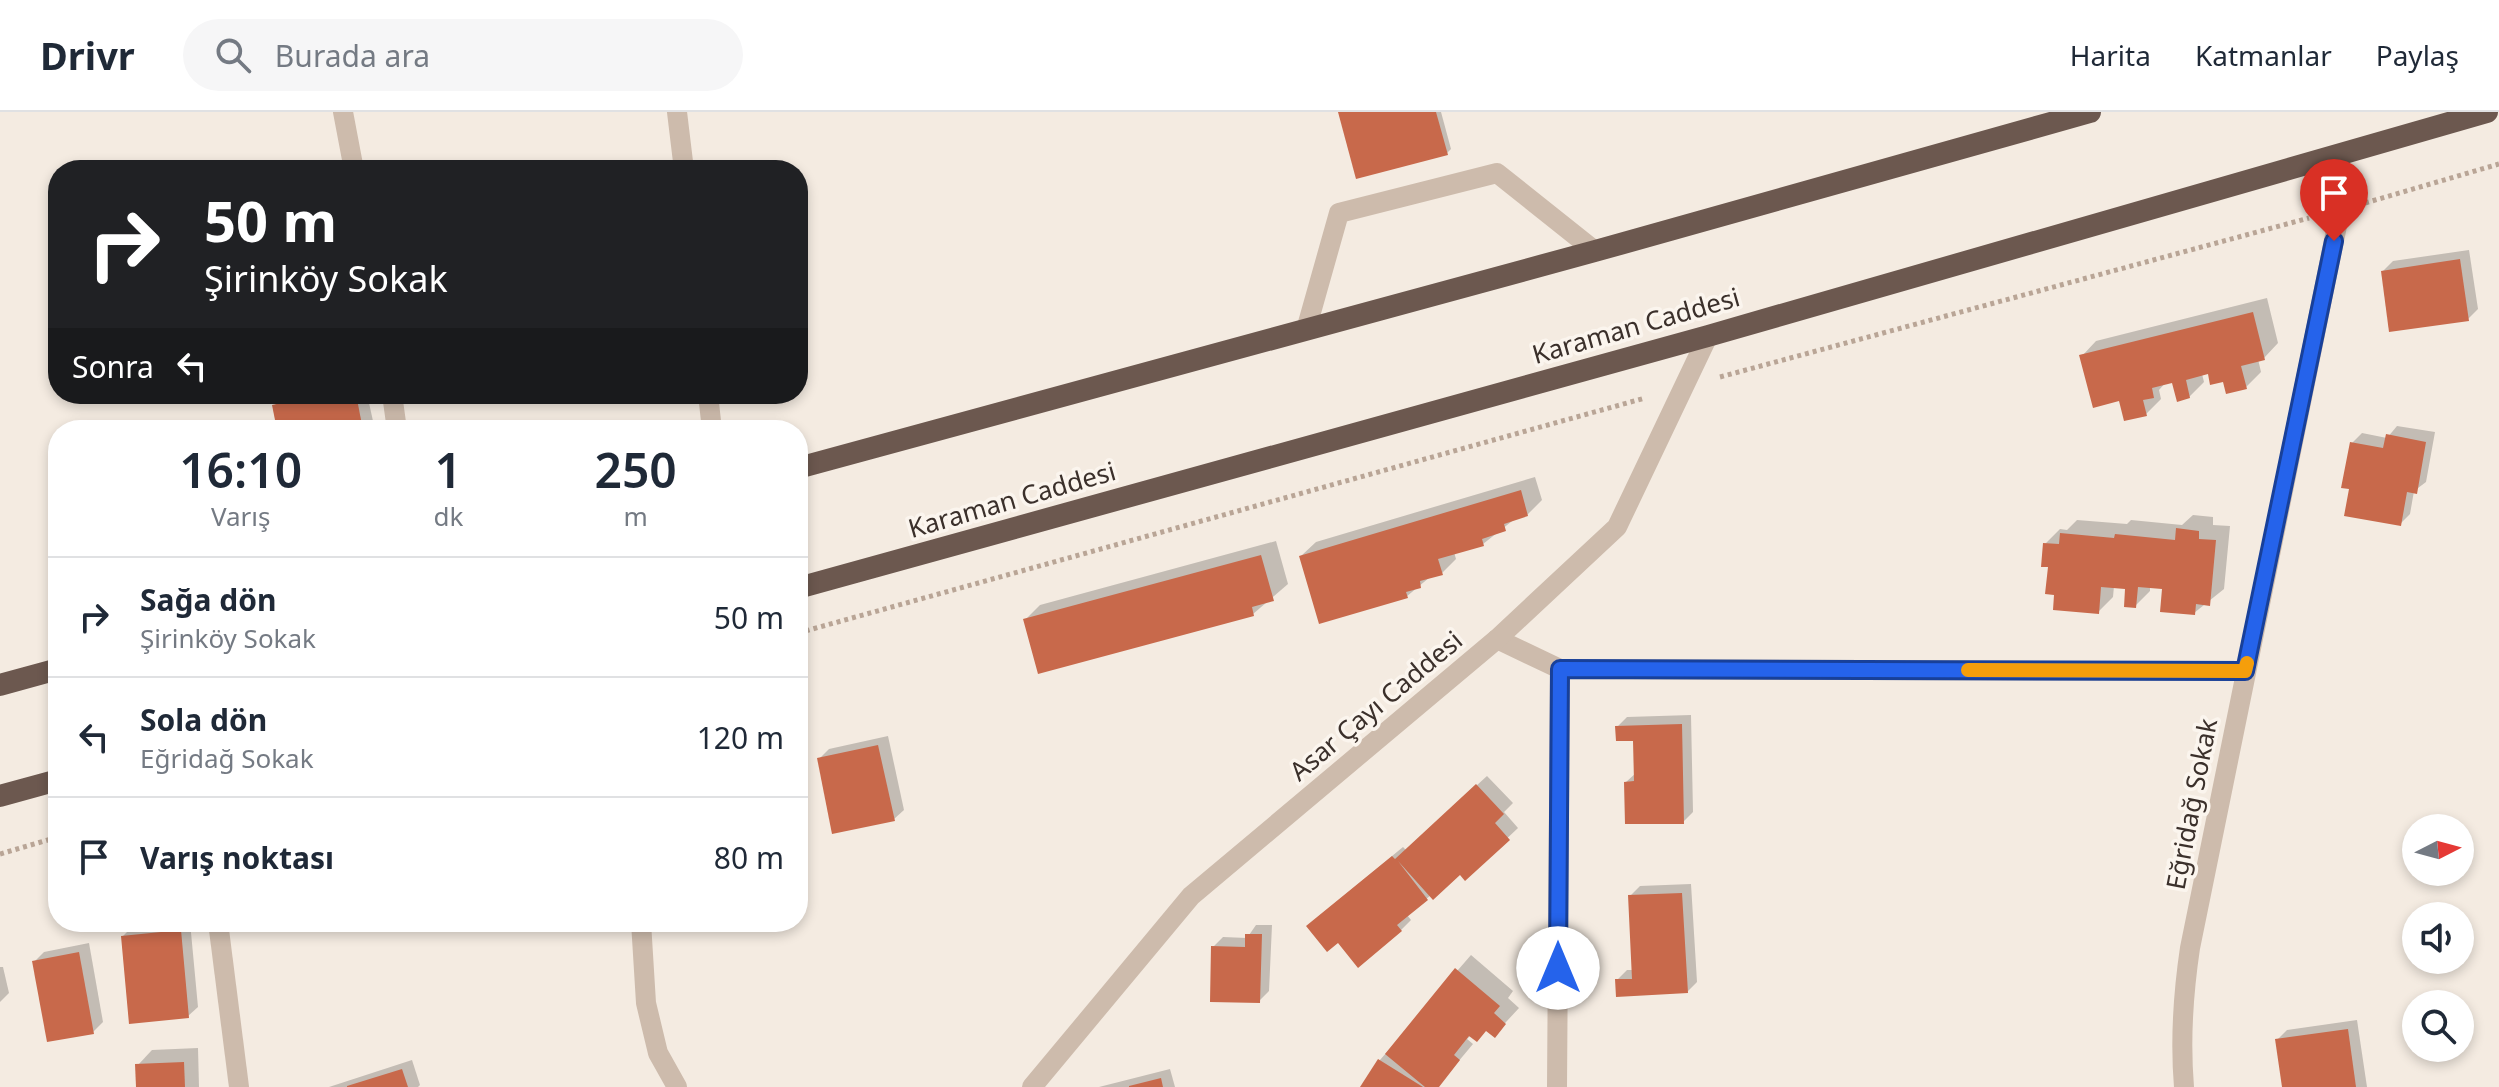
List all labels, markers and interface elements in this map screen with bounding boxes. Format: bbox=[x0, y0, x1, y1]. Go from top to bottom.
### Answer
search box bbox=[183, 19, 743, 91]
text: Drivr bbox=[40, 29, 135, 81]
icon: search bbox=[211, 33, 255, 77]
text: Burada ara bbox=[275, 35, 430, 76]
text: Harita bbox=[2070, 36, 2151, 74]
text: Katmanlar bbox=[2195, 36, 2332, 74]
text: Paylaş bbox=[2376, 36, 2459, 74]
pin bbox=[2300, 159, 2368, 241]
icon: arrive bbox=[2312, 171, 2356, 215]
text: 50 m bbox=[204, 182, 337, 258]
icon: right bbox=[72, 192, 176, 296]
text: Şirinköy Sokak bbox=[204, 254, 448, 303]
street label: Karaman Caddesi bbox=[1528, 278, 1744, 372]
icon: left bbox=[170, 344, 214, 388]
text: Sonra bbox=[72, 346, 154, 387]
text: 16:10 bbox=[179, 437, 302, 502]
text: 1 bbox=[435, 437, 462, 502]
text: 250 bbox=[594, 437, 677, 502]
street label: Karaman Caddesi bbox=[904, 452, 1120, 546]
text: Varış bbox=[211, 498, 270, 534]
text: dk bbox=[433, 498, 463, 534]
text: m bbox=[623, 498, 648, 534]
text: Sağa dön bbox=[140, 579, 276, 620]
icon: right bbox=[72, 595, 116, 639]
text: 50 m bbox=[714, 597, 784, 638]
text: Şirinköy Sokak bbox=[140, 620, 316, 656]
street label: Asar Çayı Caddesi bbox=[1281, 622, 1470, 788]
text: Sola dön bbox=[140, 699, 267, 740]
icon: left bbox=[72, 715, 116, 759]
street label: Eğridağ Sokak bbox=[2157, 715, 2225, 892]
text: 120 m bbox=[697, 717, 784, 758]
text: Eğridağ Sokak bbox=[140, 740, 314, 776]
north arrow bbox=[2402, 814, 2474, 886]
map controls bbox=[2402, 814, 2474, 1062]
icon: arrive bbox=[72, 835, 116, 879]
text: Varış noktası bbox=[140, 837, 334, 878]
text: 80 m bbox=[714, 837, 784, 878]
button: sound bbox=[2402, 902, 2474, 974]
position arrow bbox=[1516, 926, 1600, 1010]
button: search bbox=[2402, 990, 2474, 1062]

